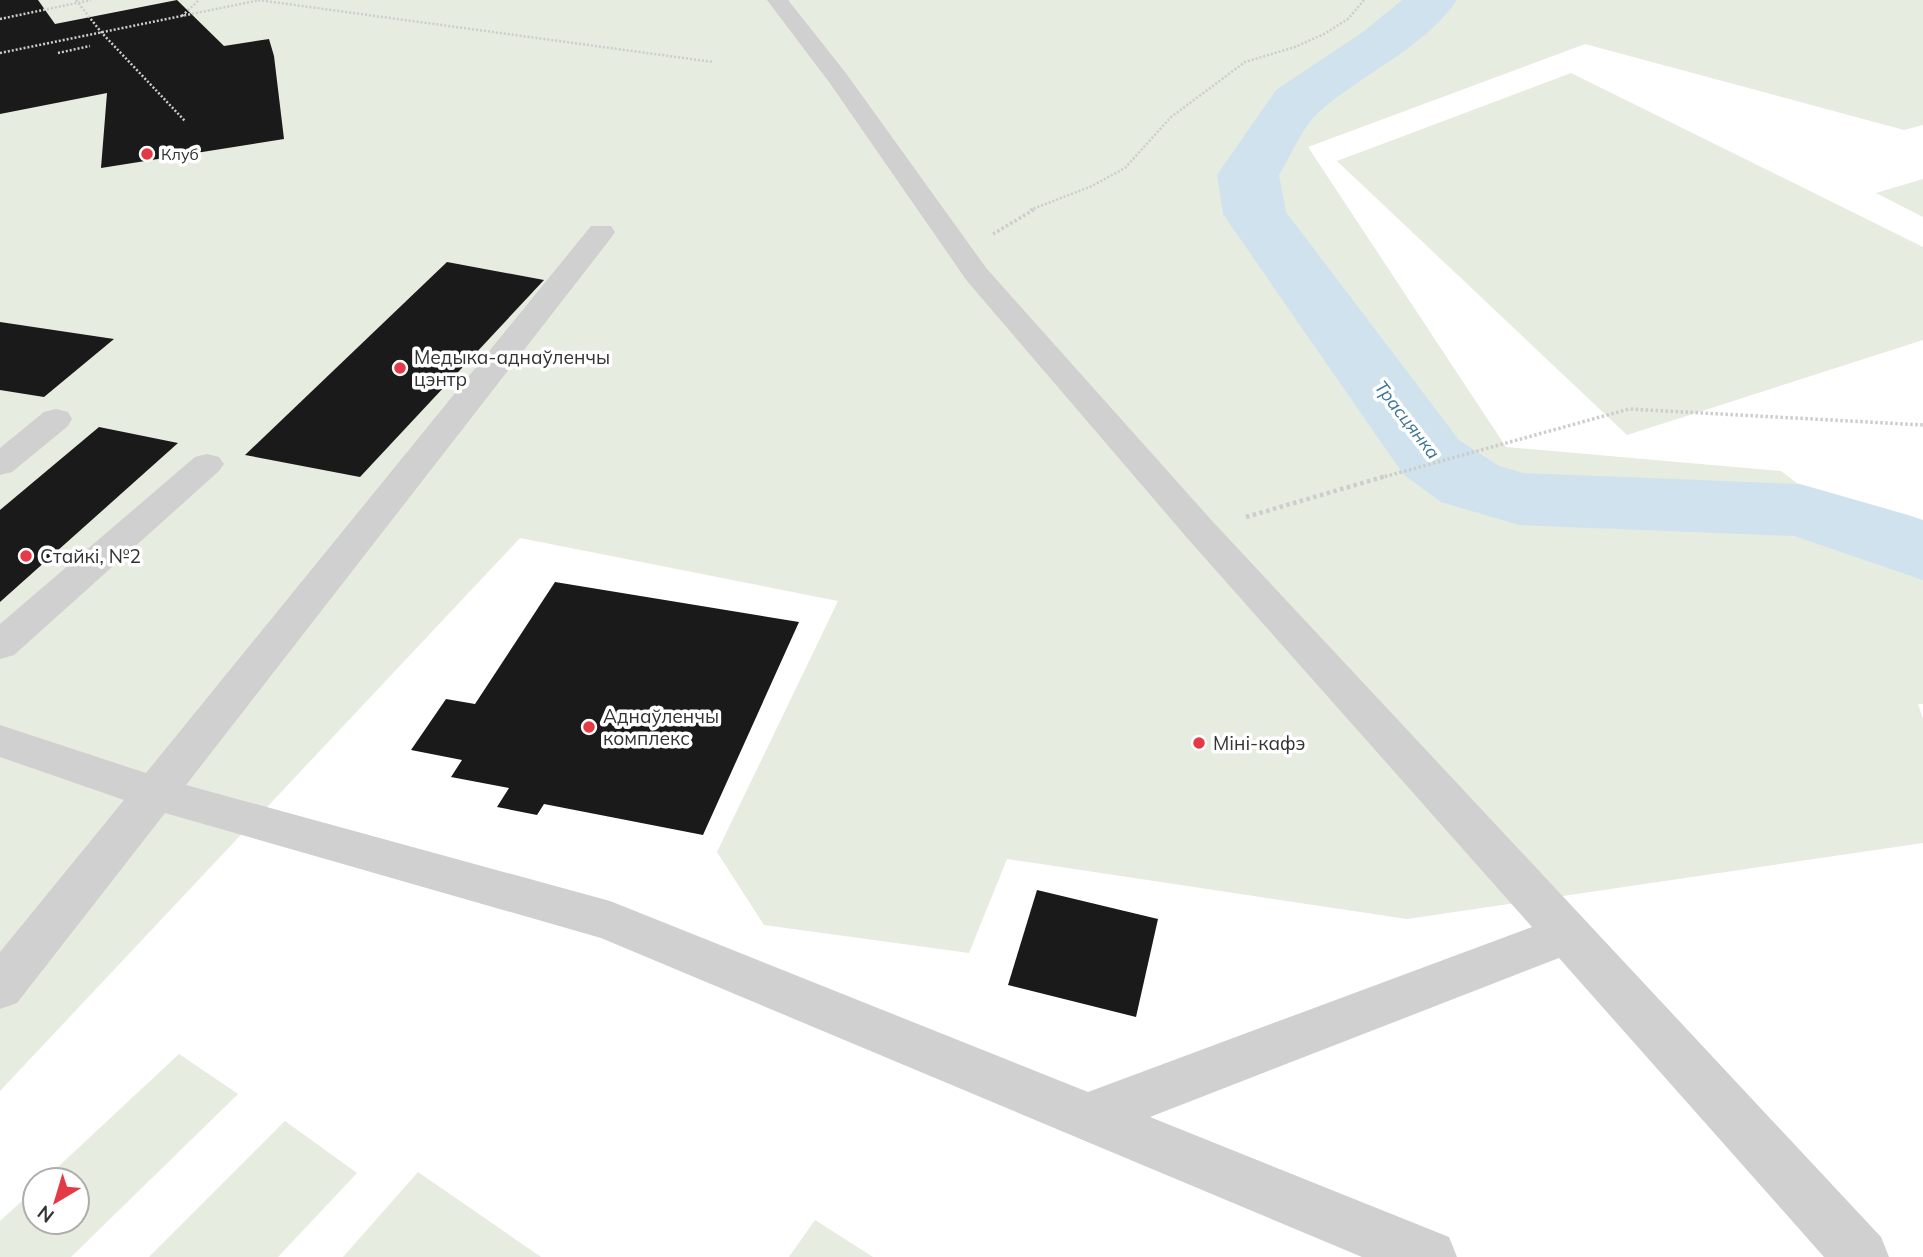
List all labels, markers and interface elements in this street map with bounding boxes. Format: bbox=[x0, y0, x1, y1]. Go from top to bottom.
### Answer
place label: Клуб bbox=[161, 144, 199, 164]
marker: Клуб bbox=[139, 146, 155, 162]
place label: Медыка-аднаўленчы цэнтр bbox=[414, 345, 610, 391]
marker: Медыка-аднаўленчы цэнтр bbox=[392, 360, 408, 376]
water label: Трасцянка bbox=[1370, 376, 1445, 463]
place label: Стайкі, №2 bbox=[40, 544, 141, 568]
marker: Стайкі, №2 bbox=[18, 548, 34, 564]
place label: Аднаўленчы комплекс bbox=[603, 704, 719, 750]
marker: Аднаўленчы комплекс bbox=[581, 719, 597, 735]
place label: Міні-кафэ bbox=[1213, 731, 1305, 755]
marker: Міні-кафэ bbox=[1191, 735, 1207, 751]
north arrow bbox=[21, 1166, 91, 1236]
text: N bbox=[32, 1201, 59, 1228]

